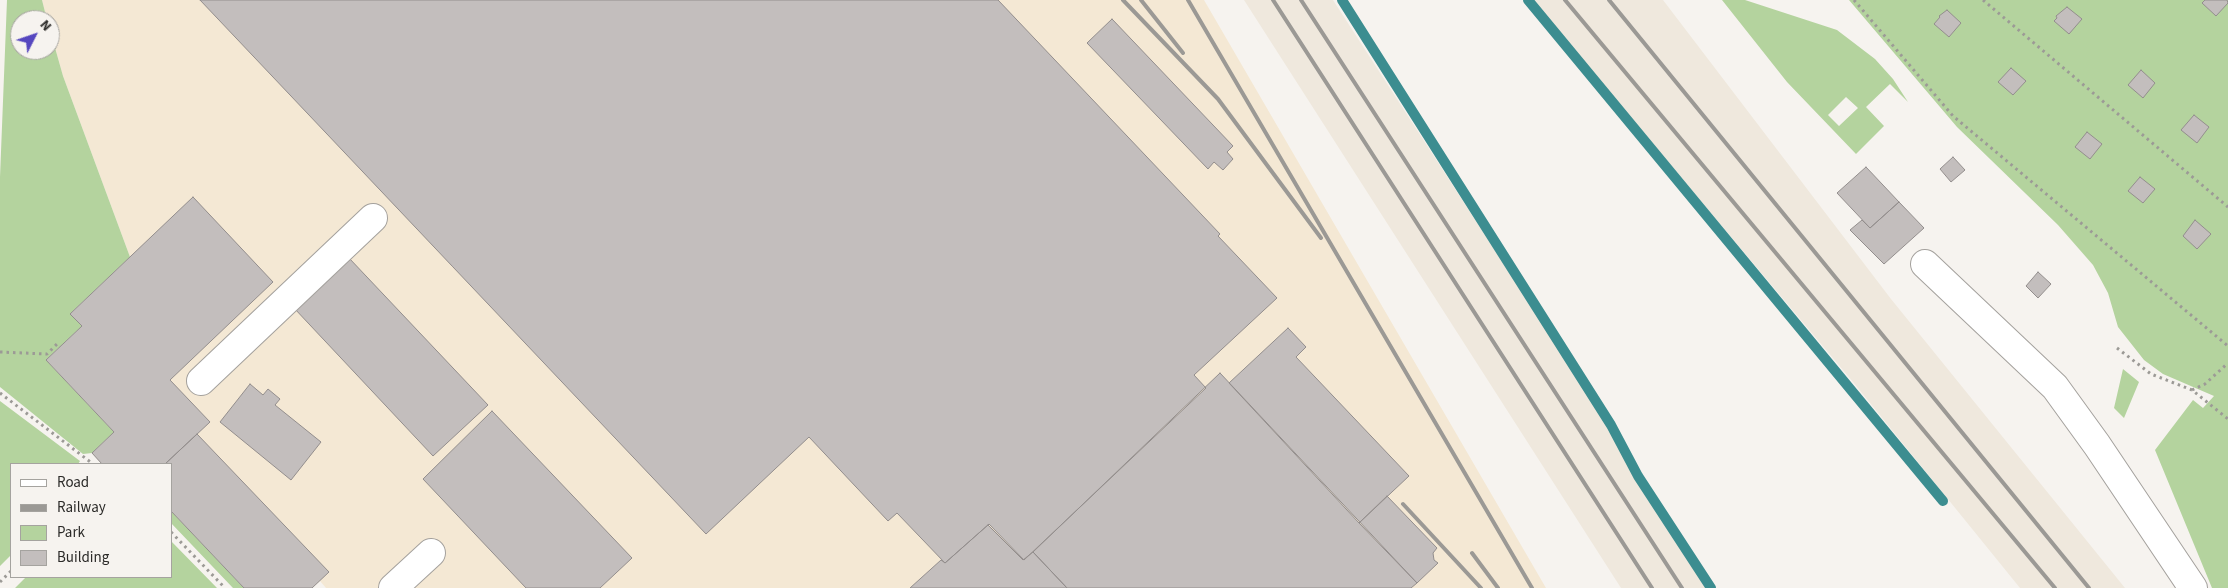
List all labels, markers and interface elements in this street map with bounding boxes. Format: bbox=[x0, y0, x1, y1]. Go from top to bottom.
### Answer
north arrow bbox=[10, 10, 60, 60]
text: N bbox=[35, 16, 56, 36]
legend bbox=[10, 463, 172, 578]
text: Road bbox=[57, 472, 89, 493]
text: Railway bbox=[57, 497, 106, 518]
text: Park bbox=[57, 522, 85, 543]
text: Building bbox=[57, 547, 109, 568]

